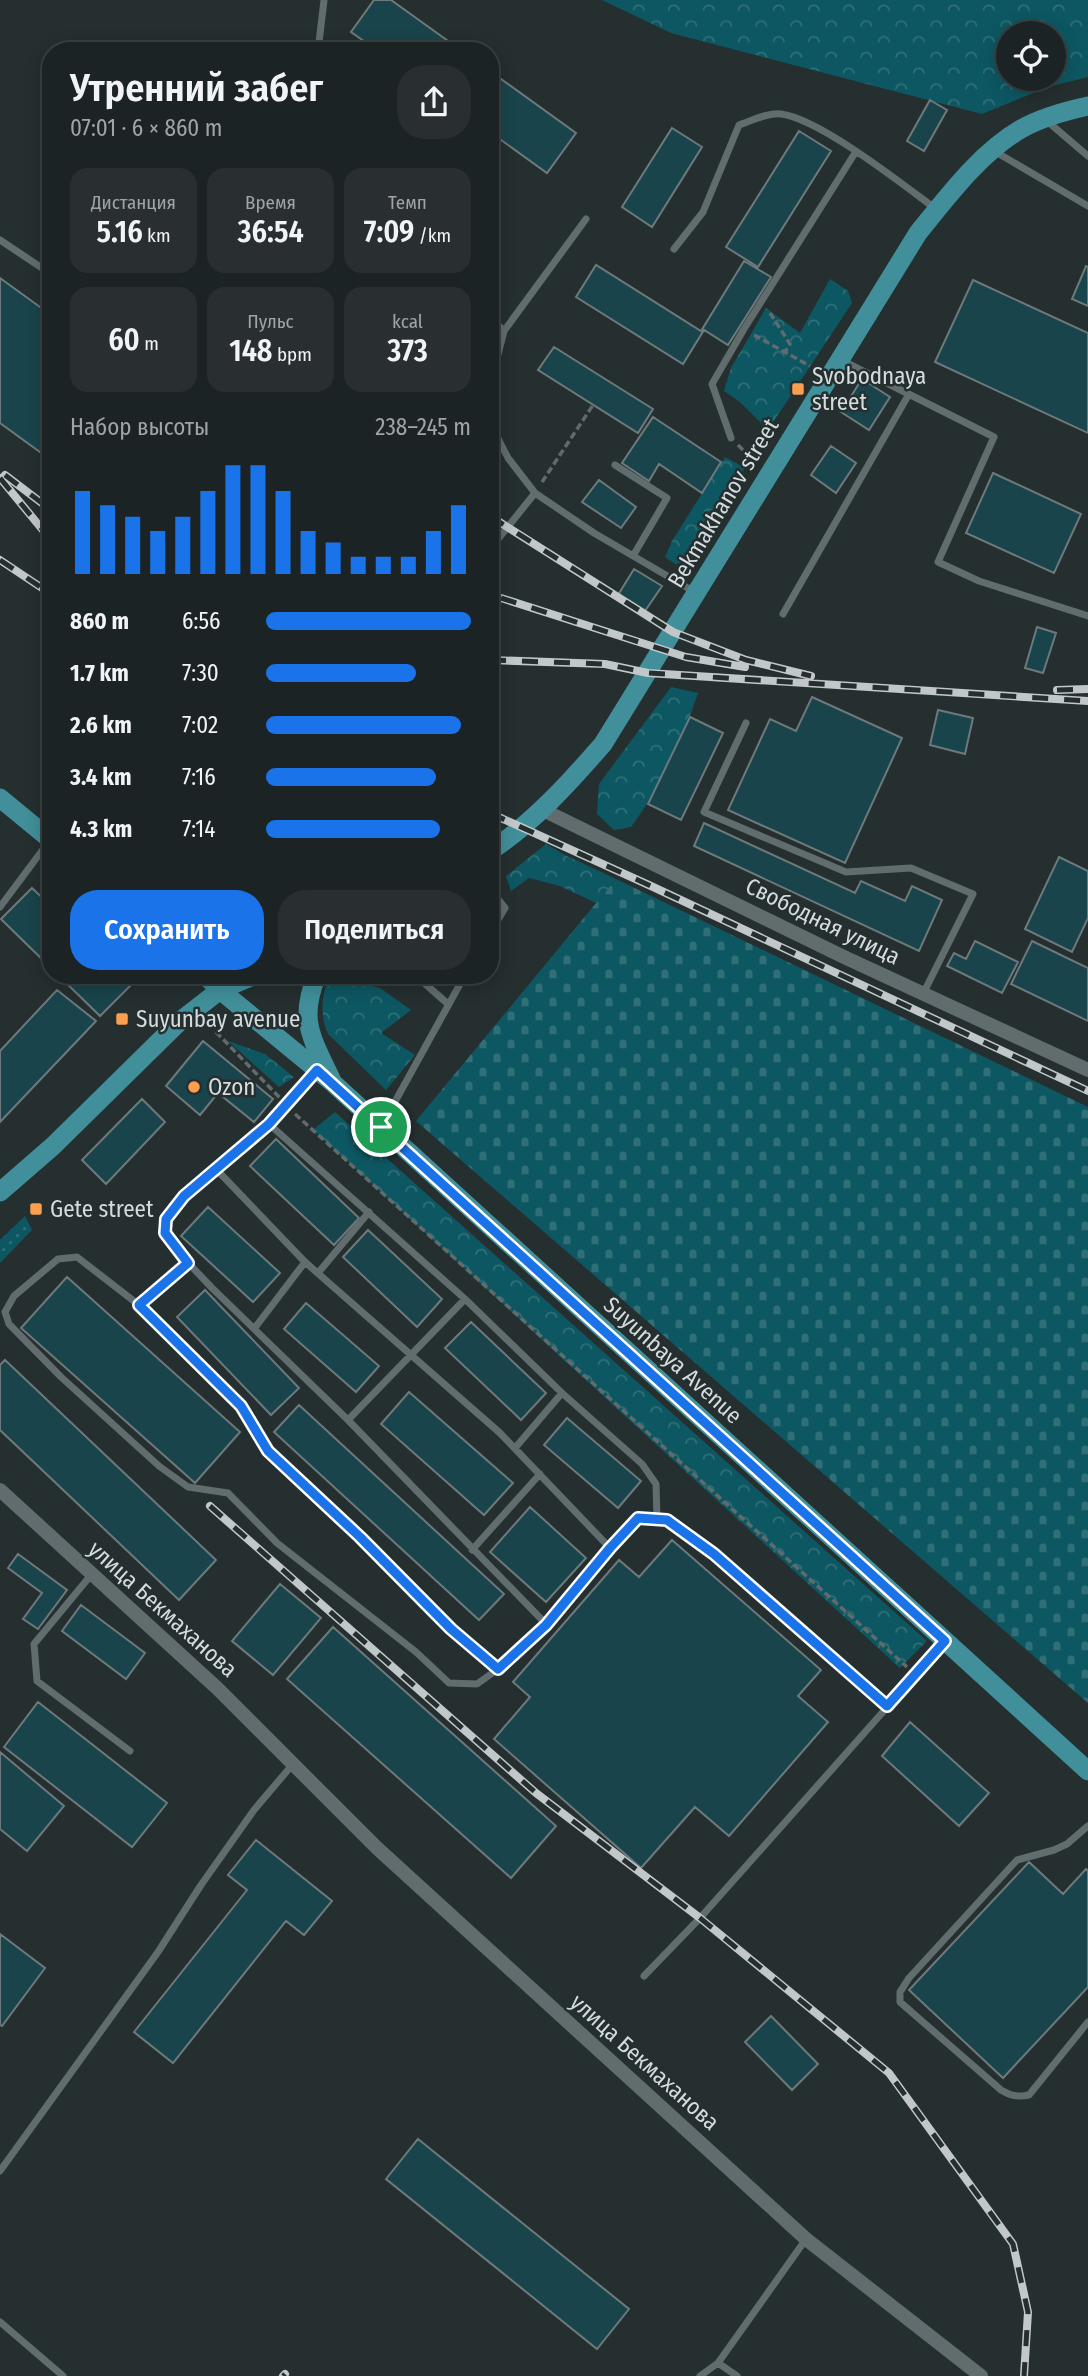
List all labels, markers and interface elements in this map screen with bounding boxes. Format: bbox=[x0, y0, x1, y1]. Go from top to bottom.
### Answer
map controls bbox=[996, 21, 1066, 91]
button: locate bbox=[996, 21, 1066, 91]
text: Утренний забег bbox=[70, 65, 323, 111]
button: share bbox=[397, 65, 471, 139]
text: 07:01 · 6 × 860 m bbox=[70, 114, 222, 142]
text: Дистанция bbox=[91, 191, 176, 214]
text: Время bbox=[245, 191, 296, 214]
text: Темп bbox=[388, 191, 427, 214]
text: 5.16 bbox=[96, 214, 143, 250]
text: 36:54 bbox=[237, 214, 304, 250]
text: 7:09 bbox=[364, 214, 414, 250]
text: km bbox=[143, 224, 171, 247]
text: /km bbox=[414, 224, 451, 247]
text: Пульс bbox=[247, 310, 294, 333]
text: kcal bbox=[392, 310, 423, 333]
text: 60 bbox=[108, 322, 140, 358]
text: m bbox=[140, 332, 159, 355]
text: 148 bbox=[229, 333, 273, 369]
text: 373 bbox=[387, 333, 428, 369]
text: bpm bbox=[273, 343, 312, 366]
place label: Svobodnaya street bbox=[812, 362, 926, 416]
marker: Svobodnaya street bbox=[790, 381, 806, 397]
text: Набор высоты bbox=[70, 413, 209, 441]
text: 238–245 m bbox=[375, 413, 471, 441]
street label: Bekmakhanov street bbox=[661, 413, 785, 593]
text: 860 m bbox=[70, 607, 129, 635]
text: 6:56 bbox=[182, 607, 220, 635]
text: 1.7 km bbox=[70, 659, 129, 687]
text: 7:30 bbox=[182, 659, 219, 687]
text: 2.6 km bbox=[70, 711, 132, 739]
text: 7:02 bbox=[182, 711, 218, 739]
text: 3.4 km bbox=[70, 763, 132, 791]
text: 7:16 bbox=[182, 763, 216, 791]
text: 4.3 km bbox=[70, 815, 132, 843]
text: 7:14 bbox=[182, 815, 215, 843]
street label: Свободная улица bbox=[741, 872, 905, 970]
button: Сохранить bbox=[70, 890, 264, 970]
button: Поделиться bbox=[278, 890, 471, 970]
place label: Suyunbay avenue bbox=[136, 1005, 300, 1033]
marker: Suyunbay avenue bbox=[114, 1011, 130, 1027]
place label: Ozon bbox=[208, 1073, 255, 1101]
marker: Ozon bbox=[186, 1079, 202, 1095]
pin bbox=[351, 1097, 411, 1157]
icon: arrive bbox=[362, 1108, 400, 1146]
place label: Gete street bbox=[50, 1195, 154, 1223]
marker: Gete street bbox=[28, 1201, 44, 1217]
street label: Suyunbaya Avenue bbox=[598, 1291, 748, 1429]
street label: улица Бекмаханова bbox=[83, 1535, 243, 1683]
street label: улица Бекмаханова bbox=[565, 1988, 725, 2136]

